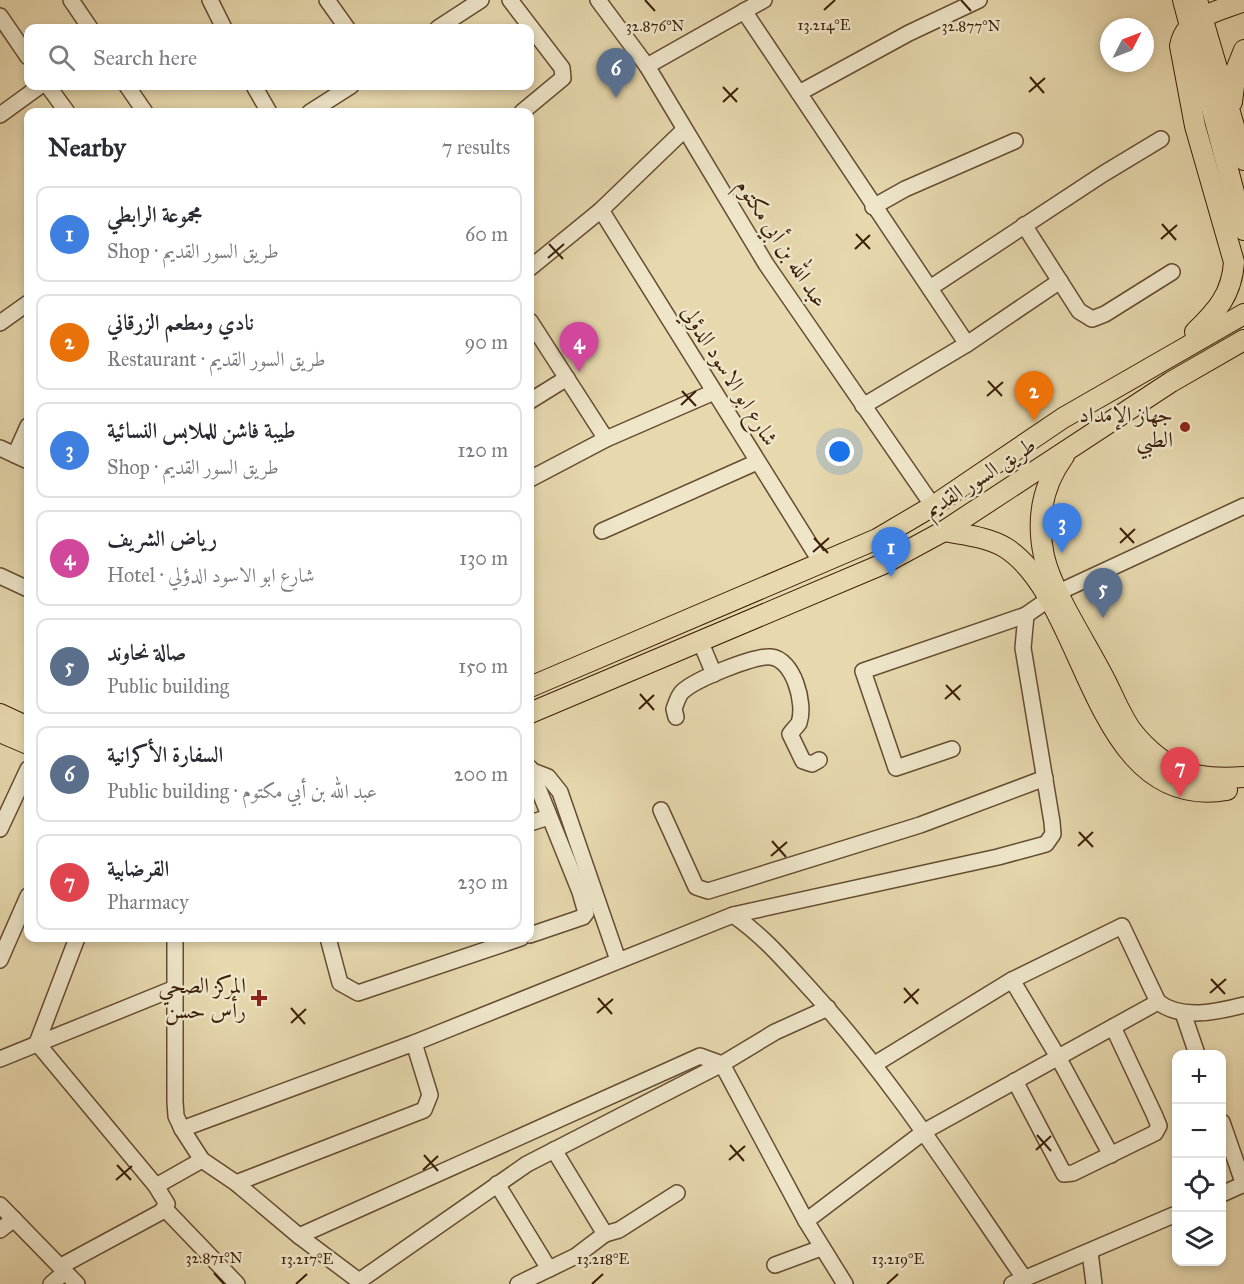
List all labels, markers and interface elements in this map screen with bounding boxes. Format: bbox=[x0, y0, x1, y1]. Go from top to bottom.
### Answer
text: 13.214°E bbox=[798, 16, 851, 34]
text: 32.876°N bbox=[626, 17, 685, 35]
text: 32.877°N bbox=[942, 17, 1001, 35]
north arrow bbox=[1100, 18, 1154, 72]
search box bbox=[24, 24, 534, 90]
icon: search bbox=[45, 41, 78, 74]
text: Search here bbox=[93, 44, 197, 71]
pin: 6 bbox=[596, 48, 636, 98]
text: Nearby bbox=[48, 131, 126, 163]
text: 7 results bbox=[442, 135, 510, 159]
street label: عبد الله بن أبي مكتوم bbox=[725, 171, 837, 316]
text: مجموعة الرابطي bbox=[107, 201, 202, 228]
text: 1 bbox=[66, 222, 73, 246]
text: 60 m bbox=[465, 222, 508, 246]
text: Shop · طريق السور القديم bbox=[107, 239, 279, 263]
street label: شارع ابو الاسود الدؤلي bbox=[672, 300, 784, 453]
text: نادي ومطعم الزرقاني bbox=[107, 309, 254, 336]
pin: 4 bbox=[560, 322, 598, 372]
text: 2 bbox=[65, 330, 74, 354]
text: 90 m bbox=[465, 330, 508, 354]
text: Restaurant · طريق السور القديم bbox=[107, 347, 325, 371]
pin: 2 bbox=[1014, 372, 1054, 421]
place label: جهاز الإمداد الطبي bbox=[1079, 401, 1173, 460]
text: طيبة فاشن للملابس النسائية bbox=[107, 417, 296, 444]
marker: جهاز الإمداد الطبي bbox=[1178, 420, 1192, 434]
street label: طريق السور القديم bbox=[919, 431, 1044, 528]
your location bbox=[825, 437, 854, 466]
text: 3 bbox=[66, 438, 74, 462]
text: 120 m bbox=[457, 438, 508, 462]
text: Shop · طريق السور القديم bbox=[107, 455, 279, 479]
pin: 3 bbox=[1042, 504, 1082, 553]
text: رياض الشريف bbox=[107, 525, 217, 552]
pin: 1 bbox=[872, 528, 910, 577]
text: 4 bbox=[64, 546, 75, 570]
text: 130 m bbox=[459, 546, 508, 570]
text: Hotel · شارع ابو الاسود الدؤلي bbox=[107, 563, 315, 587]
pin: 5 bbox=[1084, 568, 1122, 618]
text: صالة نحاوند bbox=[107, 639, 186, 666]
text: 5 bbox=[65, 654, 74, 678]
text: 150 m bbox=[458, 654, 508, 678]
text: Public building bbox=[107, 674, 229, 698]
text: السفارة الأكرانية bbox=[107, 741, 223, 768]
pin: 7 bbox=[1160, 748, 1200, 797]
text: 6 bbox=[64, 762, 75, 786]
text: 200 m bbox=[454, 762, 508, 786]
text: Public building · عبد الله بن أبي مكتوم bbox=[107, 779, 377, 803]
text: القرضابية bbox=[107, 855, 169, 882]
text: 7 bbox=[64, 870, 75, 894]
text: 230 m bbox=[457, 870, 508, 894]
text: Pharmacy bbox=[107, 890, 189, 914]
place label: المركز الصحي رأس حسن bbox=[158, 972, 246, 1026]
marker: المركز الصحي رأس حسن bbox=[250, 989, 268, 1007]
map controls bbox=[1172, 1050, 1226, 1266]
button: + bbox=[1172, 1050, 1226, 1104]
button: − bbox=[1172, 1104, 1226, 1158]
button: locate bbox=[1172, 1158, 1226, 1212]
button: layers bbox=[1172, 1212, 1226, 1266]
text: 32.871°N bbox=[186, 1249, 243, 1267]
text: 13.217°E bbox=[281, 1250, 334, 1268]
text: 13.218°E bbox=[577, 1250, 630, 1268]
text: 13.219°E bbox=[872, 1250, 924, 1268]

